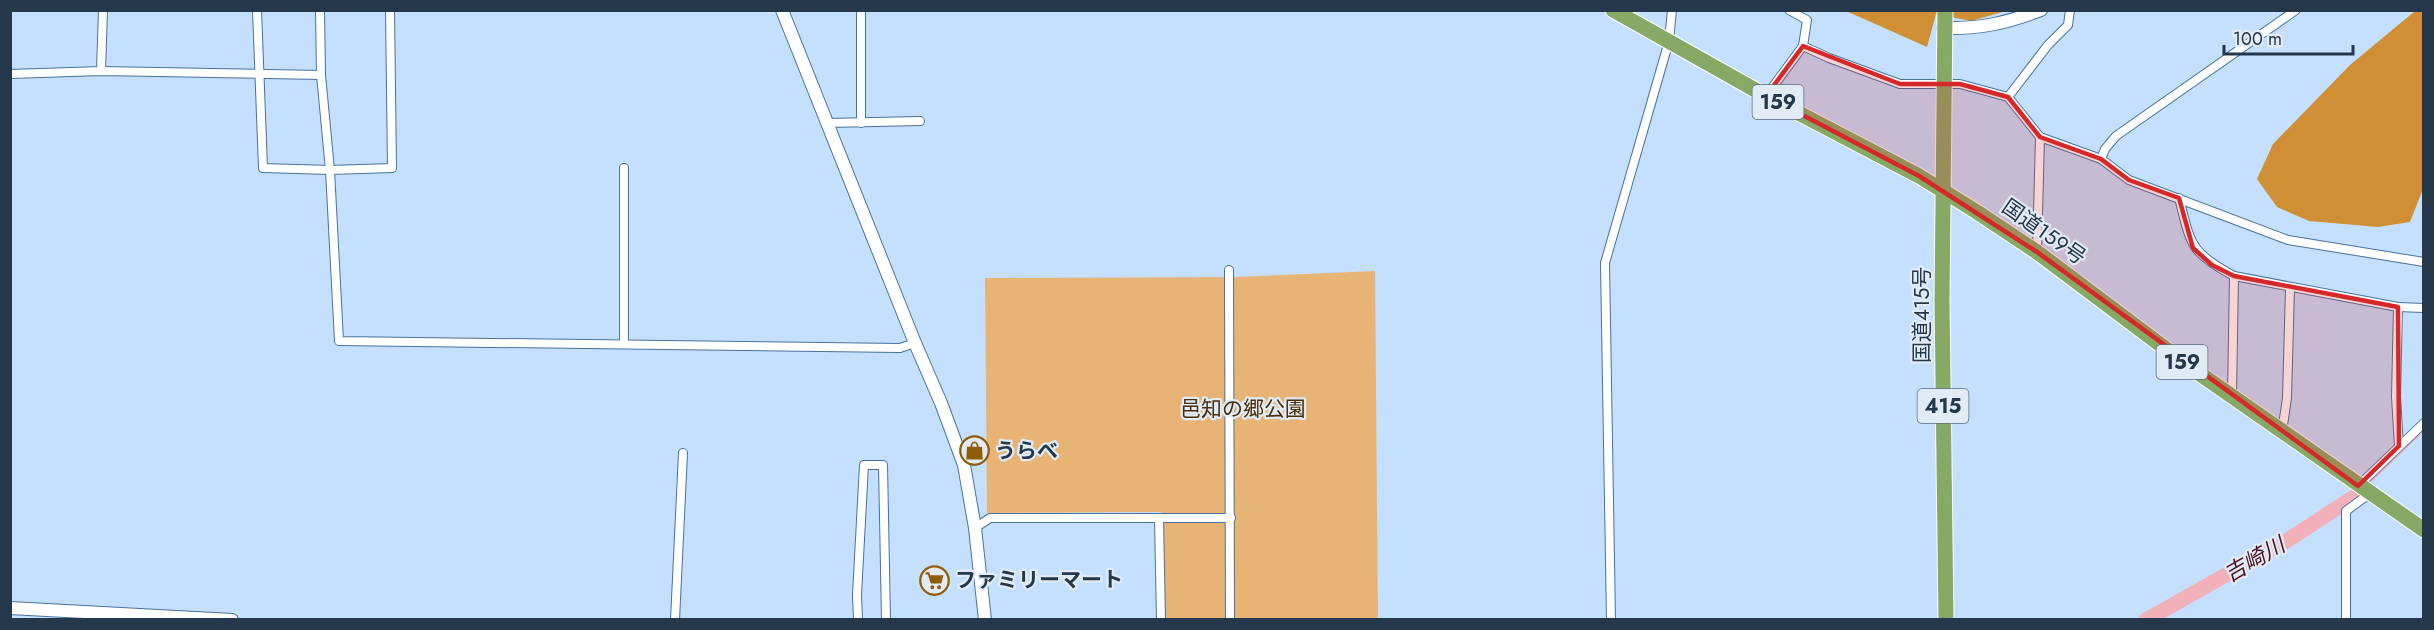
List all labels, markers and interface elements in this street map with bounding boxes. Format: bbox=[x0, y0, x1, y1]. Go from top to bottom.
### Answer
scale bar bbox=[2224, 18, 2353, 56]
text: 100 m bbox=[2233, 26, 2282, 52]
road number: 159 bbox=[1752, 85, 1804, 119]
street label: 国道159号 bbox=[1996, 192, 2092, 272]
street label: 国道415号 bbox=[1907, 267, 1937, 363]
road number: 159 bbox=[2156, 345, 2208, 379]
road number: 415 bbox=[1918, 389, 1968, 423]
park label: 邑知の郷公園 bbox=[1180, 394, 1306, 424]
shop icon: うらべ bbox=[958, 435, 990, 467]
place label: うらべ bbox=[995, 436, 1058, 466]
water label: 吉崎川 bbox=[2217, 528, 2292, 589]
supermarket icon: ファミリーマート bbox=[918, 564, 950, 596]
place label: ファミリーマート bbox=[955, 565, 1123, 595]

